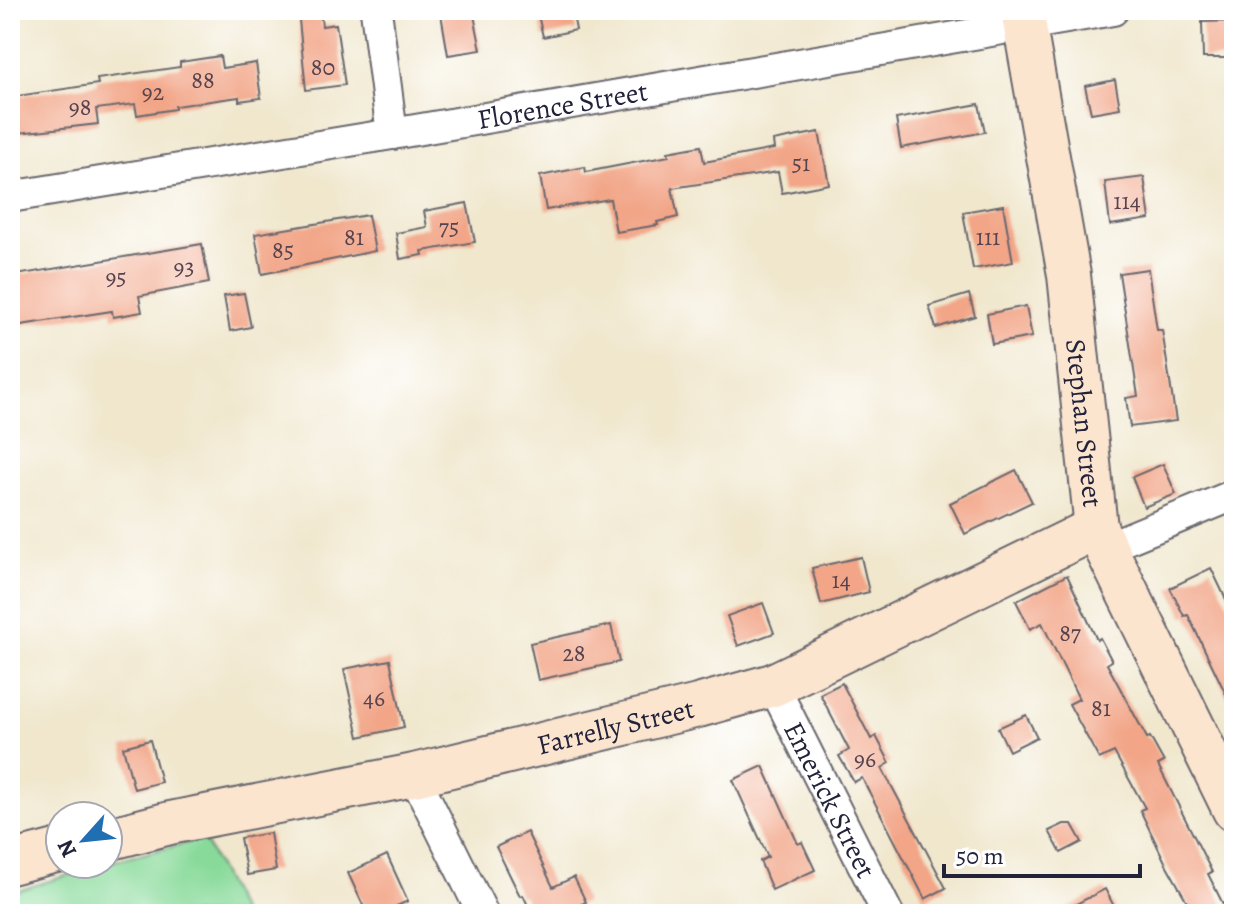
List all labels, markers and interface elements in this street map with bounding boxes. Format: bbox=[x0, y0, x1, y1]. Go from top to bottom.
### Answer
house number: 80 bbox=[311, 51, 335, 83]
house number: 88 bbox=[191, 64, 215, 96]
street label: Florence Street bbox=[475, 72, 650, 139]
house number: 92 bbox=[142, 76, 164, 108]
house number: 98 bbox=[69, 91, 91, 123]
house number: 51 bbox=[792, 147, 810, 179]
house number: 114 bbox=[1113, 185, 1141, 217]
house number: 75 bbox=[439, 211, 459, 243]
house number: 81 bbox=[344, 221, 364, 253]
house number: 111 bbox=[976, 221, 1000, 253]
house number: 85 bbox=[272, 234, 294, 266]
house number: 93 bbox=[174, 251, 194, 283]
house number: 95 bbox=[105, 261, 127, 293]
street label: Stephan Street bbox=[1056, 337, 1112, 509]
house number: 14 bbox=[831, 564, 851, 596]
house number: 87 bbox=[1059, 617, 1082, 649]
house number: 28 bbox=[562, 637, 586, 669]
house number: 46 bbox=[363, 682, 385, 714]
street label: Farrelly Street bbox=[533, 690, 698, 764]
house number: 81 bbox=[1091, 692, 1111, 724]
street label: Emerick Street bbox=[774, 715, 885, 885]
house number: 96 bbox=[854, 743, 876, 775]
north arrow bbox=[44, 800, 124, 880]
scale bar bbox=[944, 828, 1140, 878]
text: N bbox=[50, 835, 84, 863]
text: 50 m bbox=[956, 840, 1004, 872]

